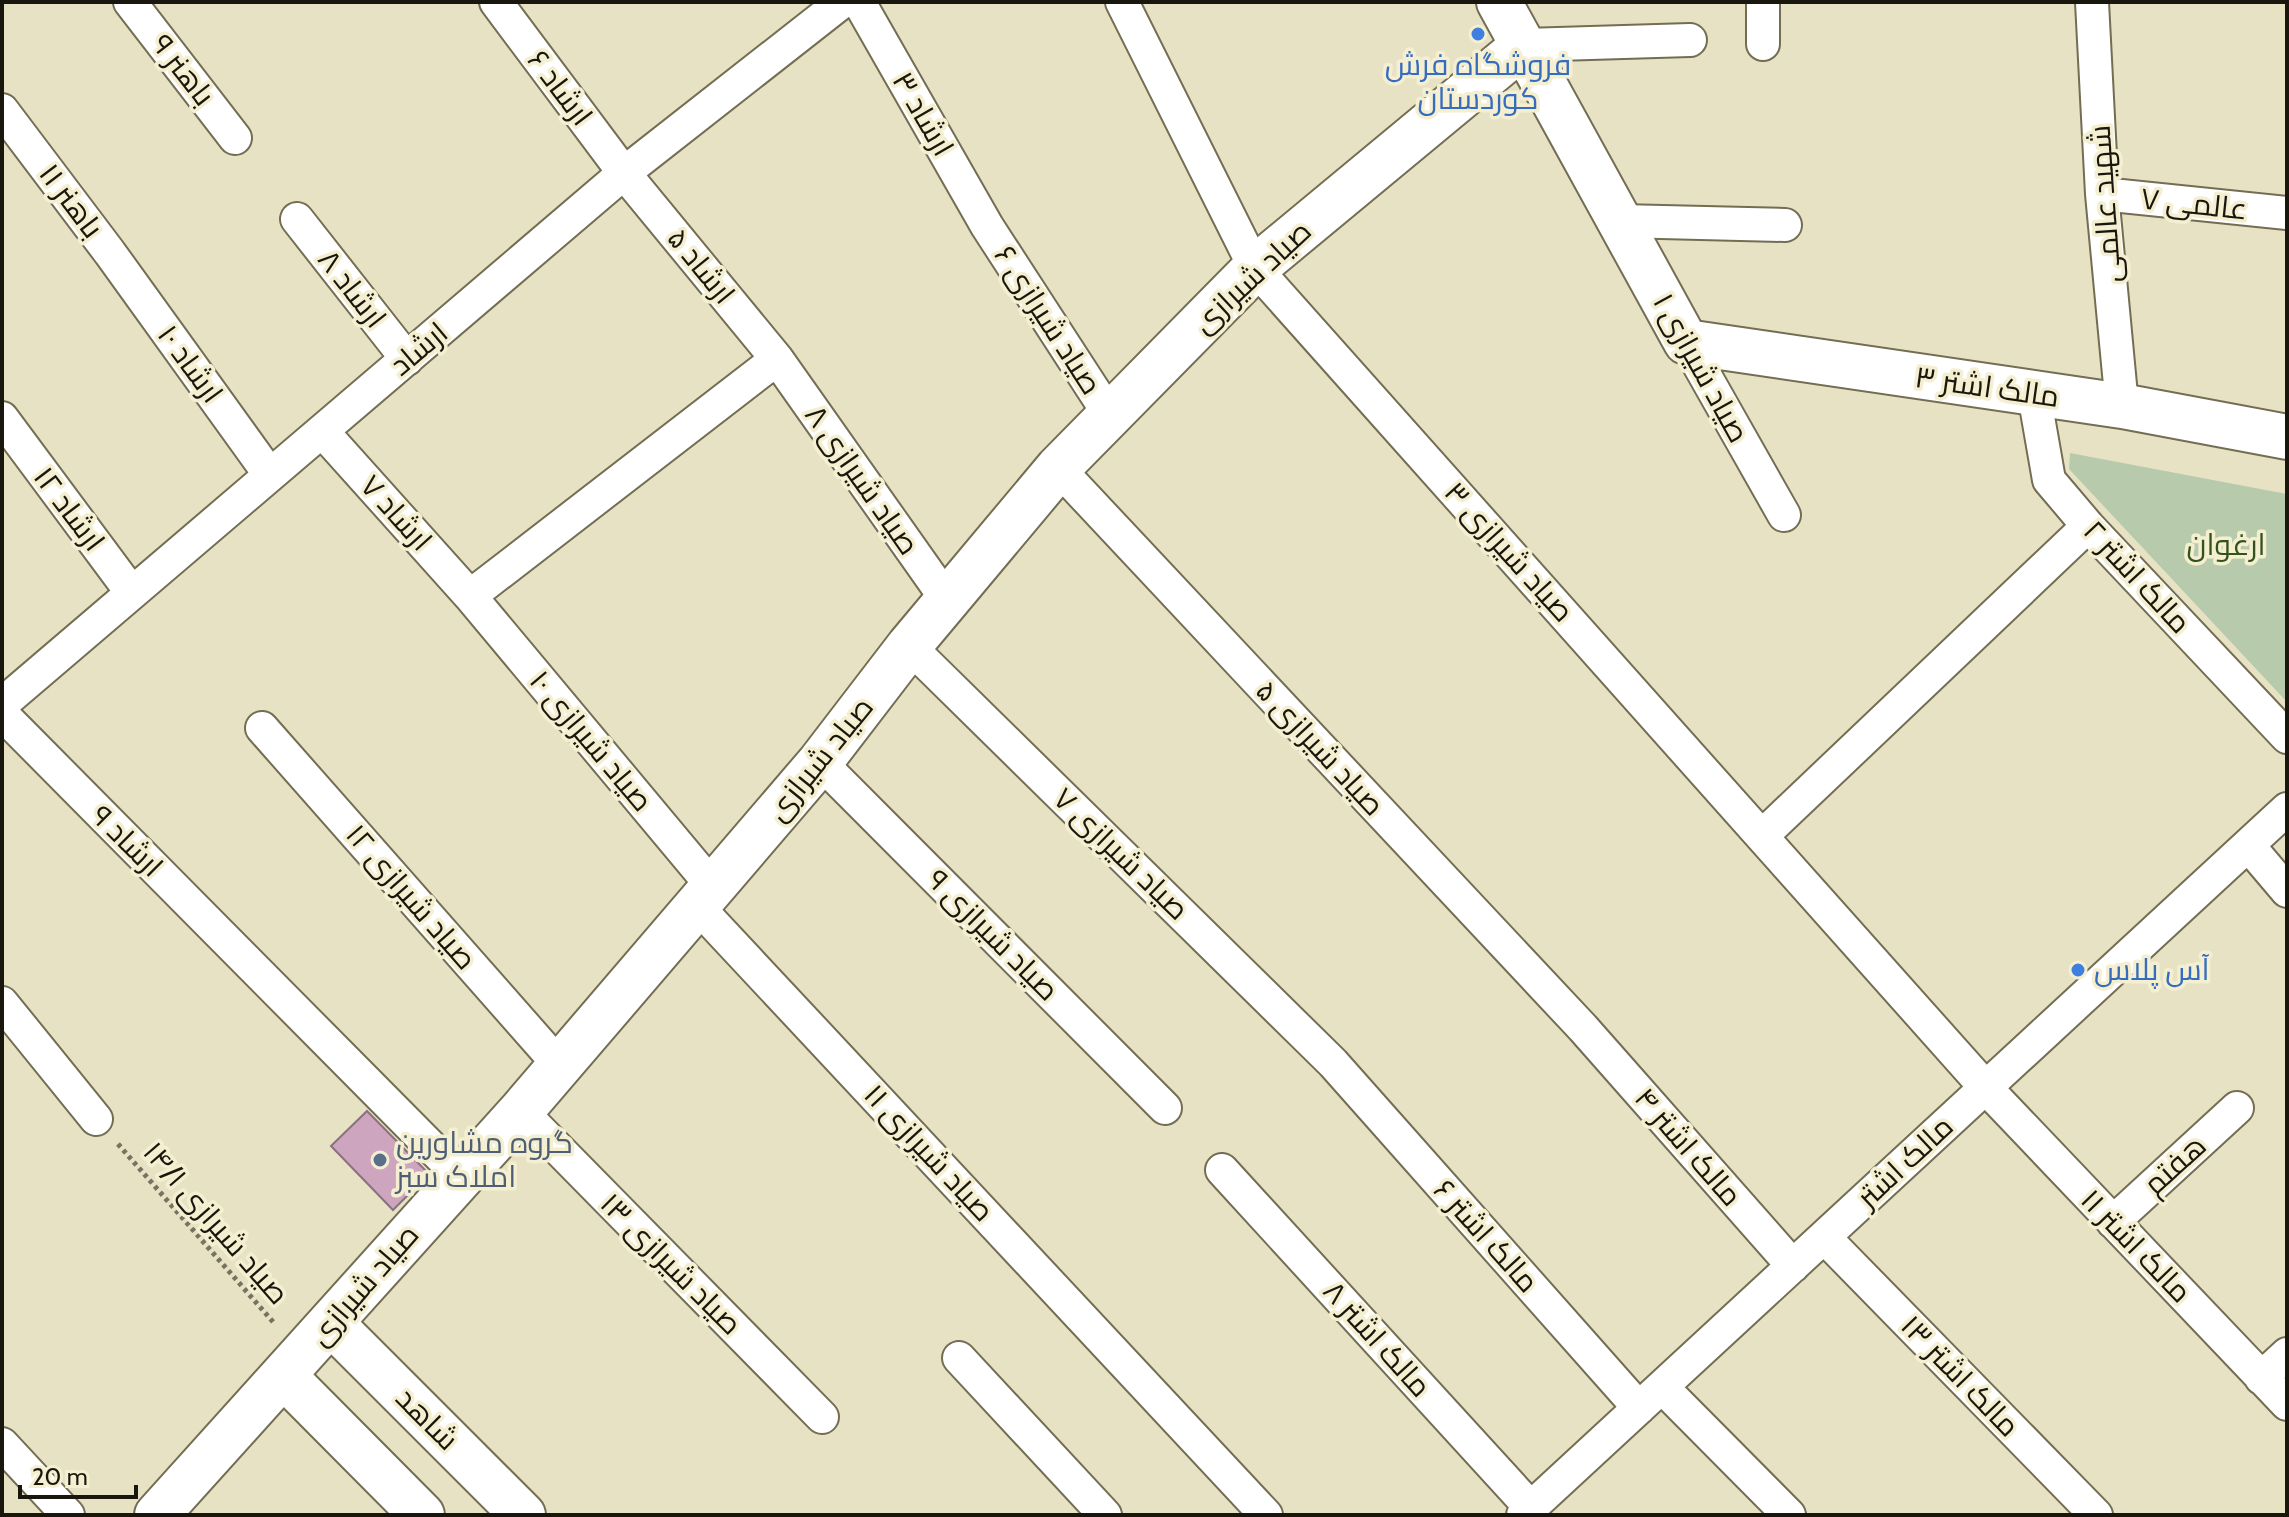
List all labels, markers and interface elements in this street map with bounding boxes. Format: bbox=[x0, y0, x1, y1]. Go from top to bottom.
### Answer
marker: فروشگاه فرش کوردستان bbox=[1469, 25, 1487, 43]
street label: باهنر ۹ bbox=[144, 26, 223, 113]
street label: ارشاد ۶ bbox=[520, 43, 601, 133]
place label: فروشگاه فرش کوردستان bbox=[1385, 46, 1571, 117]
street label: ارشاد ۳ bbox=[885, 65, 962, 162]
street label: شهید عالمی bbox=[2081, 124, 2128, 284]
street label: باهنر ۱۱ bbox=[31, 156, 111, 245]
street label: عالمی ۷ bbox=[2139, 180, 2249, 228]
street label: صیاد شیرازی bbox=[1185, 212, 1319, 341]
street label: ارشاد ۵ bbox=[660, 220, 743, 311]
street label: صیاد شیرازی ۶ bbox=[987, 238, 1110, 401]
street label: ارشاد ۸ bbox=[310, 242, 395, 335]
street label: صیاد شیرازی ۱ bbox=[1645, 287, 1758, 449]
street label: ارشاد bbox=[382, 314, 455, 383]
street label: ارشاد ۱۰ bbox=[150, 317, 231, 410]
street label: مالک اشتر ۳ bbox=[1913, 358, 2062, 415]
street label: صیاد شیرازی ۸ bbox=[797, 398, 928, 562]
street label: ارشاد ۱۲ bbox=[26, 459, 113, 558]
street label: ارشاد ۷ bbox=[353, 467, 440, 558]
street label: صیاد شیرازی ۳ bbox=[1437, 474, 1582, 629]
street label: مالک اشتر ۲ bbox=[2076, 513, 2199, 641]
park label: ارغوان bbox=[2186, 526, 2266, 563]
street label: صیاد شیرازی ۱۰ bbox=[522, 663, 661, 819]
street label: صیاد شیرازی ۵ bbox=[1248, 672, 1393, 823]
street label: صیاد شیرازی bbox=[758, 689, 881, 828]
street label: صیاد شیرازی ۷ bbox=[1046, 780, 1197, 928]
street label: ارشاد ۹ bbox=[84, 797, 171, 884]
street label: صیاد شیرازی ۱۲ bbox=[338, 816, 485, 977]
street label: صیاد شیرازی ۹ bbox=[920, 861, 1067, 1008]
place label: آس پلاس bbox=[2094, 951, 2210, 989]
marker: آس پلاس bbox=[2069, 961, 2087, 979]
street label: صیاد شیرازی ۱۱ bbox=[856, 1076, 1002, 1229]
street label: مالک اشتر ۴ bbox=[1627, 1080, 1750, 1214]
street label: مالک اشتر bbox=[1847, 1108, 1961, 1217]
place label: گروه مشاورین املاک سبز bbox=[394, 1124, 573, 1195]
street label: هفتم bbox=[2136, 1127, 2215, 1204]
street label: صیاد شیرازی ۱۴/۱ bbox=[136, 1134, 297, 1312]
marker: گروه مشاورین املاک سبز bbox=[371, 1151, 389, 1169]
street label: مالک اشتر ۶ bbox=[1426, 1171, 1547, 1300]
street label: مالک اشتر ۱۱ bbox=[2073, 1181, 2200, 1310]
street label: صیاد شیرازی ۱۳ bbox=[593, 1185, 750, 1342]
street label: صیاد شیرازی bbox=[301, 1216, 426, 1353]
street label: مالک اشتر ۸ bbox=[1316, 1273, 1439, 1404]
street label: مالک اشتر ۱۳ bbox=[1893, 1307, 2027, 1444]
street label: شاهد bbox=[388, 1380, 466, 1458]
scale bar bbox=[20, 1449, 136, 1499]
text: 20 m bbox=[32, 1462, 88, 1491]

